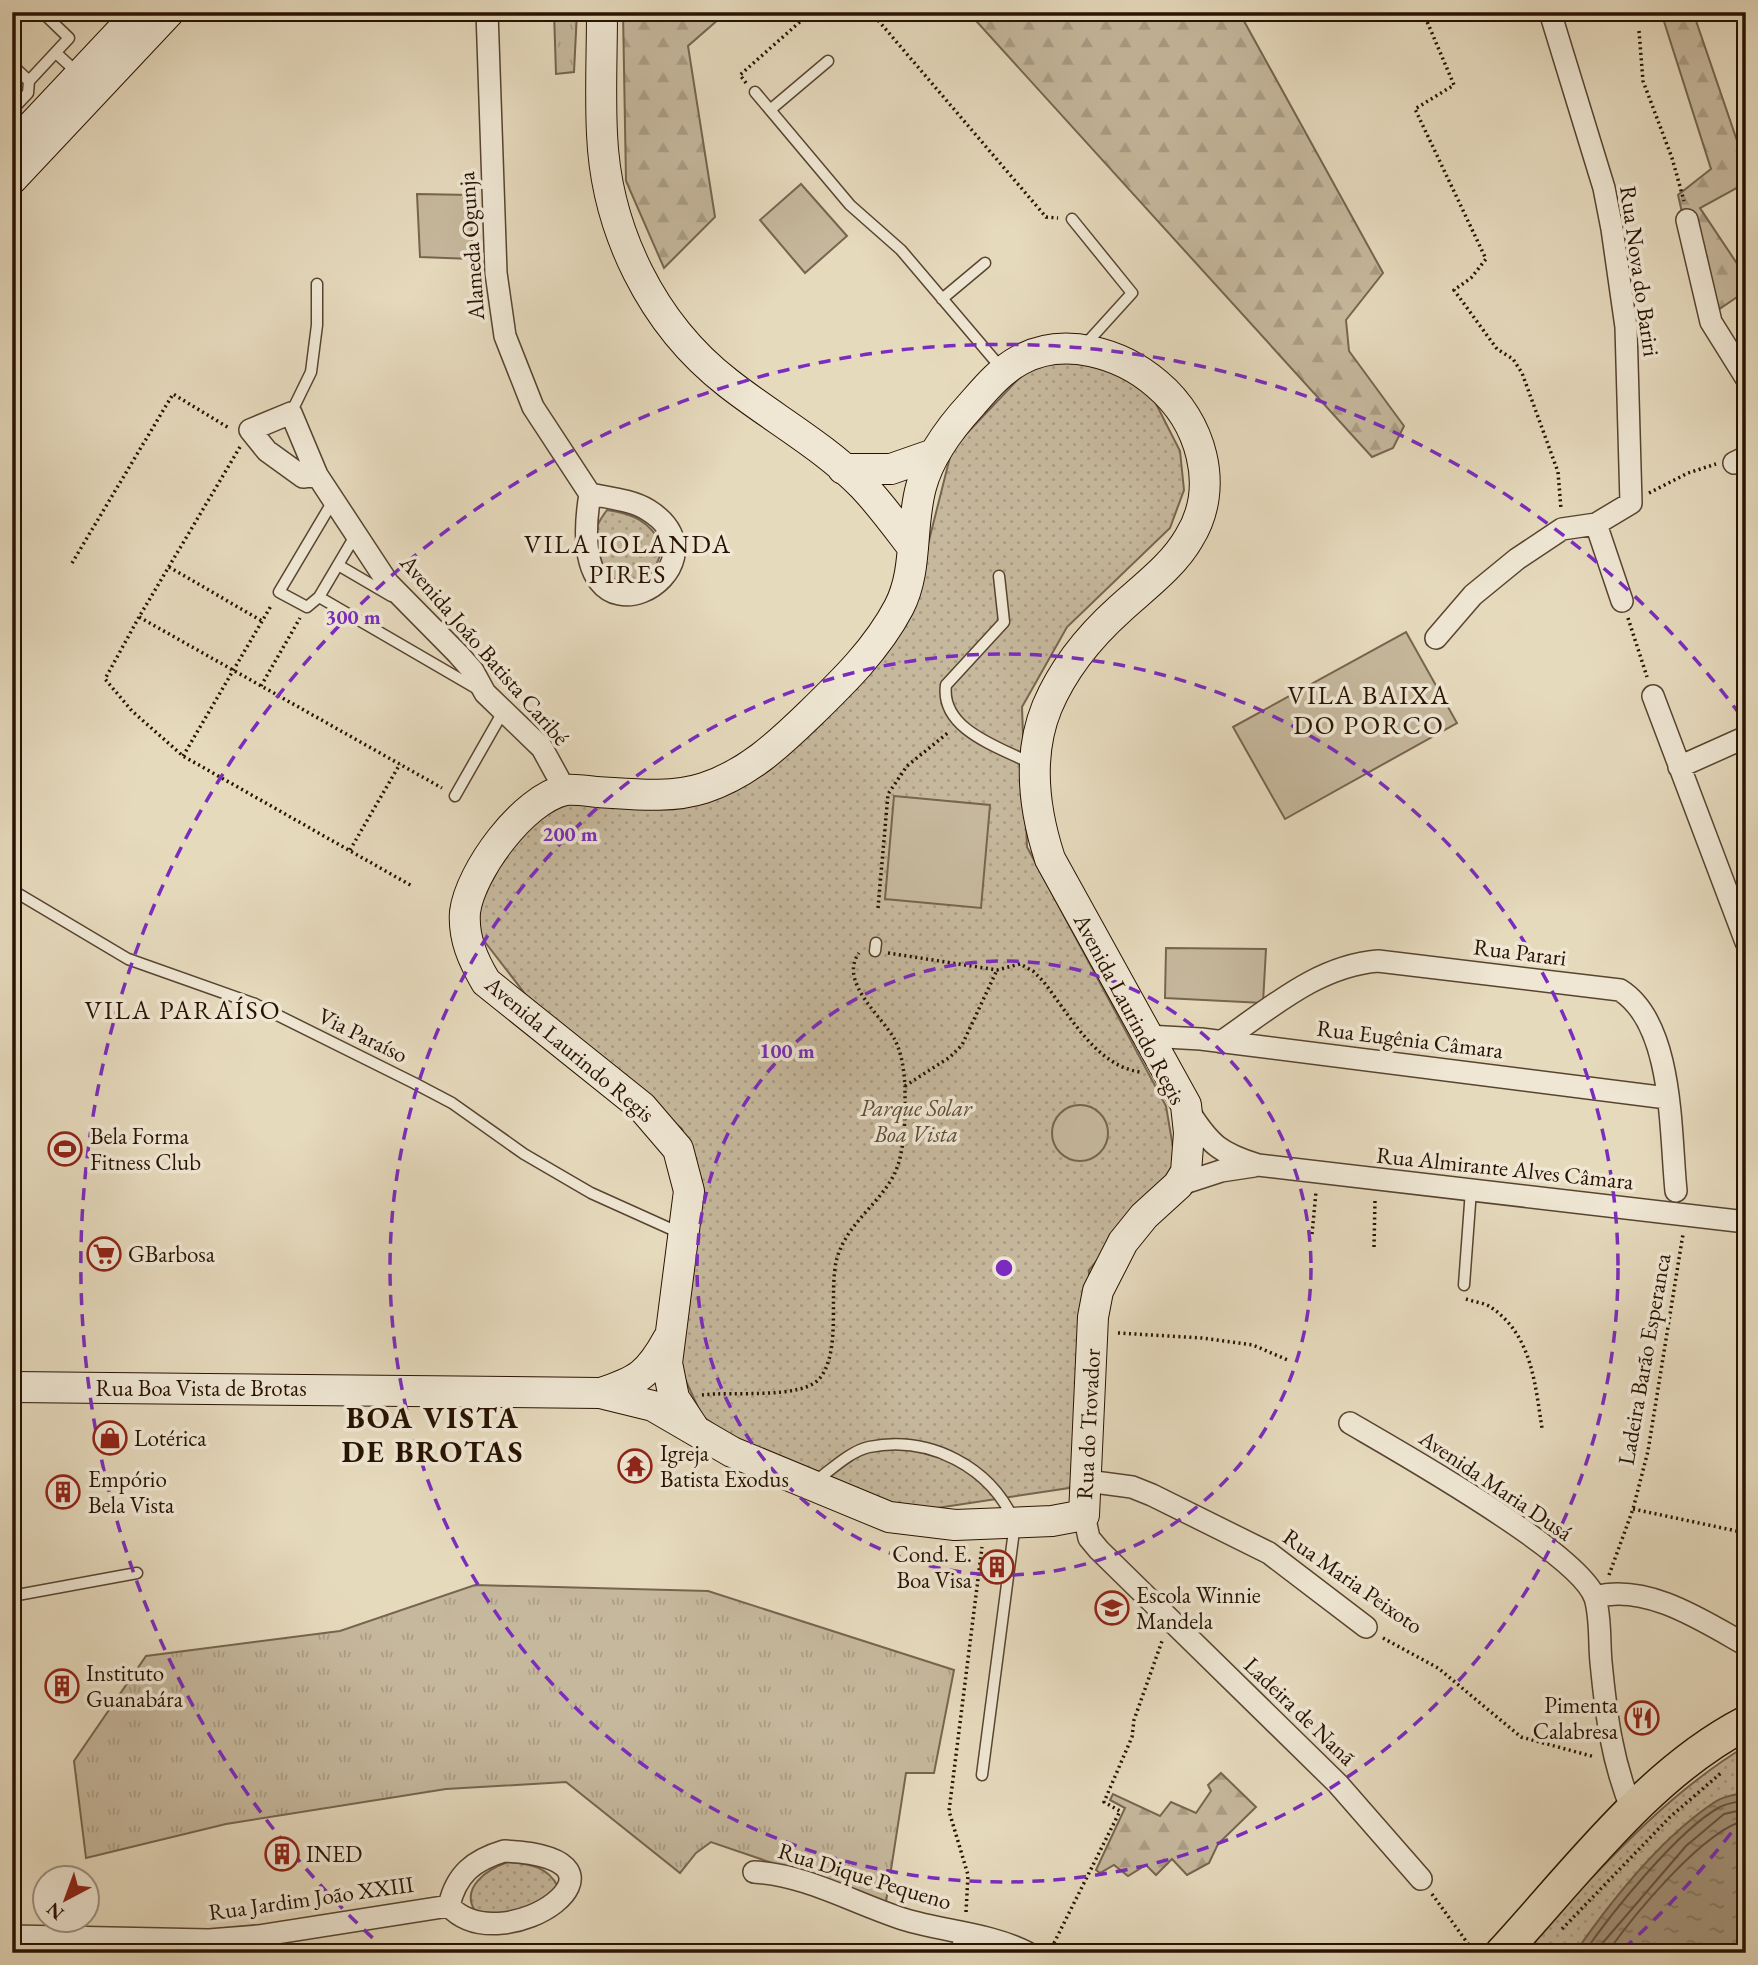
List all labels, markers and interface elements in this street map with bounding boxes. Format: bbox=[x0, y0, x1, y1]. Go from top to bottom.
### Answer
street label: Alameda Ogunja bbox=[451, 170, 491, 322]
street label: Rua Nova do Bariri bbox=[1613, 184, 1667, 359]
district label: VILA IOLANDA PIRES bbox=[524, 527, 732, 591]
street label: Avenida João Batista Caribé bbox=[393, 548, 576, 752]
text: 300 m bbox=[325, 603, 381, 630]
district label: VILA BAIXA DO PORCO bbox=[1287, 678, 1451, 742]
text: 200 m bbox=[542, 820, 598, 847]
street label: Avenida Laurindo Regis bbox=[1066, 907, 1193, 1110]
street label: Rua Parari bbox=[1472, 931, 1568, 973]
street label: Avenida Laurindo Regis bbox=[478, 969, 661, 1129]
district label: VILA PARAÍSO bbox=[84, 993, 282, 1027]
street label: Via Paraíso bbox=[313, 1000, 413, 1070]
street label: Rua Eugênia Câmara bbox=[1315, 1013, 1506, 1065]
text: 100 m bbox=[759, 1037, 815, 1064]
park label: Parque Solar Boa Vista bbox=[860, 1093, 973, 1149]
place label: Bela Forma Fitness Club bbox=[90, 1121, 201, 1177]
sports icon: Bela Forma Fitness Club bbox=[46, 1130, 84, 1168]
street label: Rua Almirante Alves Câmara bbox=[1375, 1140, 1636, 1197]
supermarket icon: GBarbosa bbox=[85, 1235, 123, 1273]
place label: GBarbosa bbox=[128, 1239, 216, 1269]
street label: Ladeira Barão Esperanca bbox=[1611, 1250, 1678, 1467]
centre of rings bbox=[992, 1256, 1016, 1280]
street label: Rua do Trovador bbox=[1069, 1347, 1107, 1500]
street label: Rua Boa Vista de Brotas bbox=[95, 1373, 307, 1403]
district label: BOA VISTA DE BROTAS bbox=[342, 1398, 524, 1471]
shop icon: Lotérica bbox=[91, 1419, 129, 1457]
street label: Avenida Maria Dusá bbox=[1413, 1422, 1579, 1548]
place label: Lotérica bbox=[134, 1423, 207, 1453]
place label: Igreja Batista Exodus bbox=[660, 1438, 789, 1494]
temple icon: Igreja Batista Exodus bbox=[616, 1447, 654, 1485]
place label: Empório Bela Vista bbox=[88, 1464, 175, 1520]
building icon: Empório Bela Vista bbox=[44, 1473, 82, 1511]
street label: Rua Maria Peixoto bbox=[1277, 1522, 1429, 1640]
place label: Cond. E. Boa Visa bbox=[892, 1539, 973, 1595]
building icon: Cond. E. Boa Visa bbox=[978, 1548, 1016, 1586]
place label: Escola Winnie Mandela bbox=[1136, 1580, 1261, 1636]
school or university icon: Escola Winnie Mandela bbox=[1093, 1589, 1131, 1627]
street label: Ladeira de Nanã bbox=[1238, 1650, 1363, 1772]
place label: Instituto Guanabára bbox=[86, 1658, 184, 1714]
building icon: Instituto Guanabára bbox=[43, 1667, 81, 1705]
place label: Pimenta Calabresa bbox=[1533, 1690, 1619, 1746]
restaurant icon: Pimenta Calabresa bbox=[1623, 1699, 1661, 1737]
building icon: INED bbox=[263, 1835, 301, 1873]
street label: Rua Dique Pequeno bbox=[775, 1835, 955, 1917]
place label: INED bbox=[306, 1839, 362, 1869]
north arrow bbox=[32, 1864, 102, 1934]
street label: Rua Jardim João XXIII bbox=[207, 1869, 416, 1927]
text: N bbox=[41, 1897, 69, 1926]

